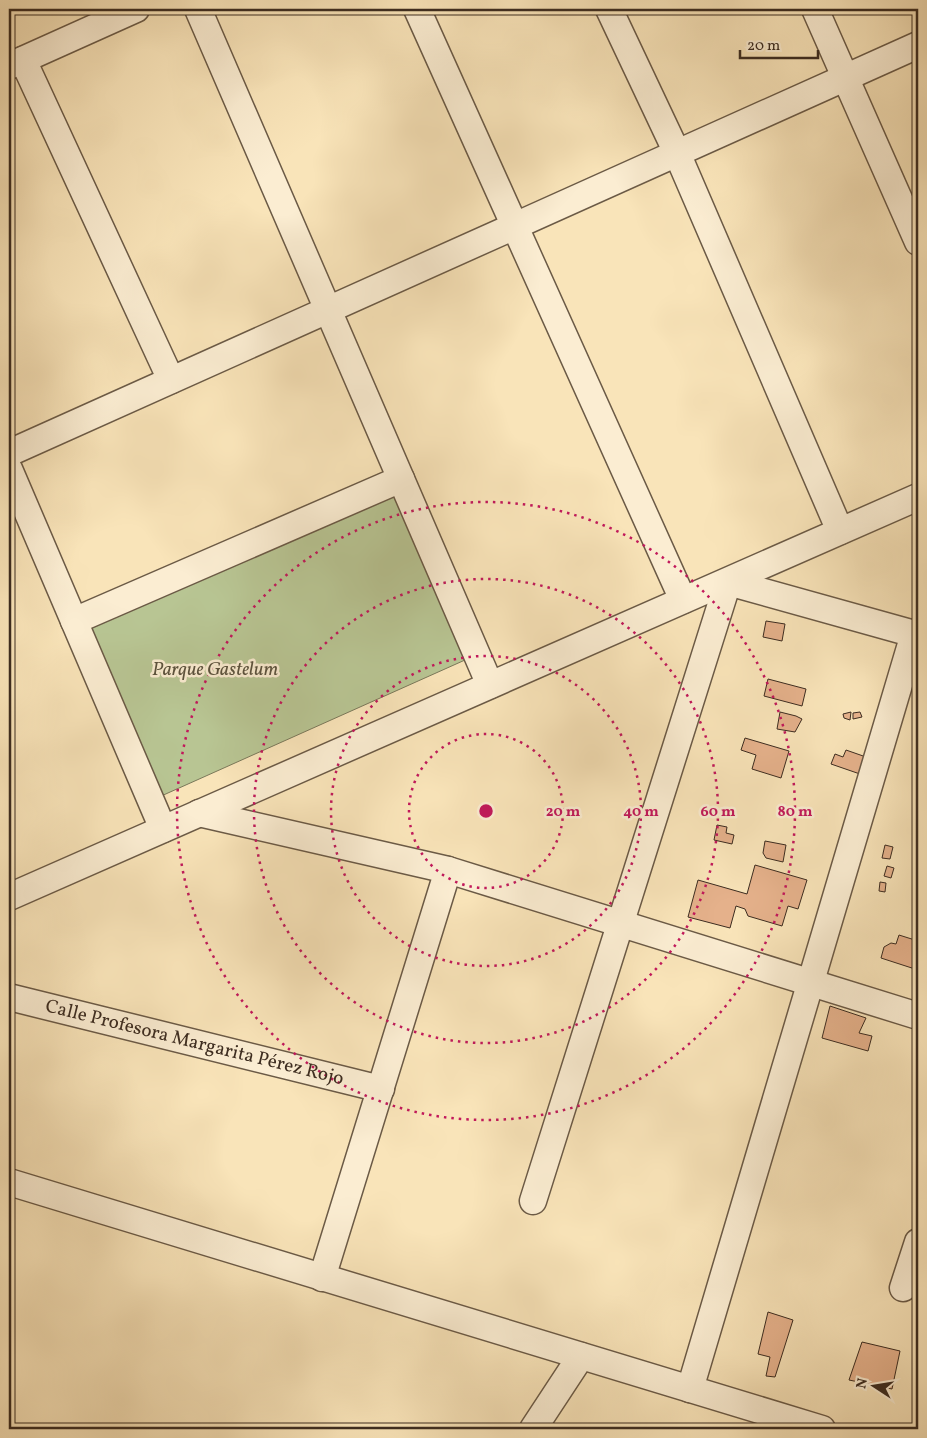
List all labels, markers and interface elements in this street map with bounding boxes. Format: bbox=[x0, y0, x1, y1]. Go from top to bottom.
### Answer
scale bar bbox=[740, 28, 817, 60]
text: 20 m bbox=[747, 36, 780, 57]
park label: Parque Gastelum bbox=[152, 657, 278, 683]
centre of rings bbox=[477, 802, 495, 820]
text: 20 m bbox=[546, 802, 581, 823]
text: 40 m bbox=[623, 802, 659, 823]
text: 60 m bbox=[701, 802, 736, 823]
text: 80 m bbox=[778, 802, 813, 823]
street label: Calle Profesora Margarita Pérez Rojo bbox=[43, 993, 346, 1092]
north arrow bbox=[850, 1360, 900, 1410]
text: N bbox=[852, 1377, 873, 1391]

